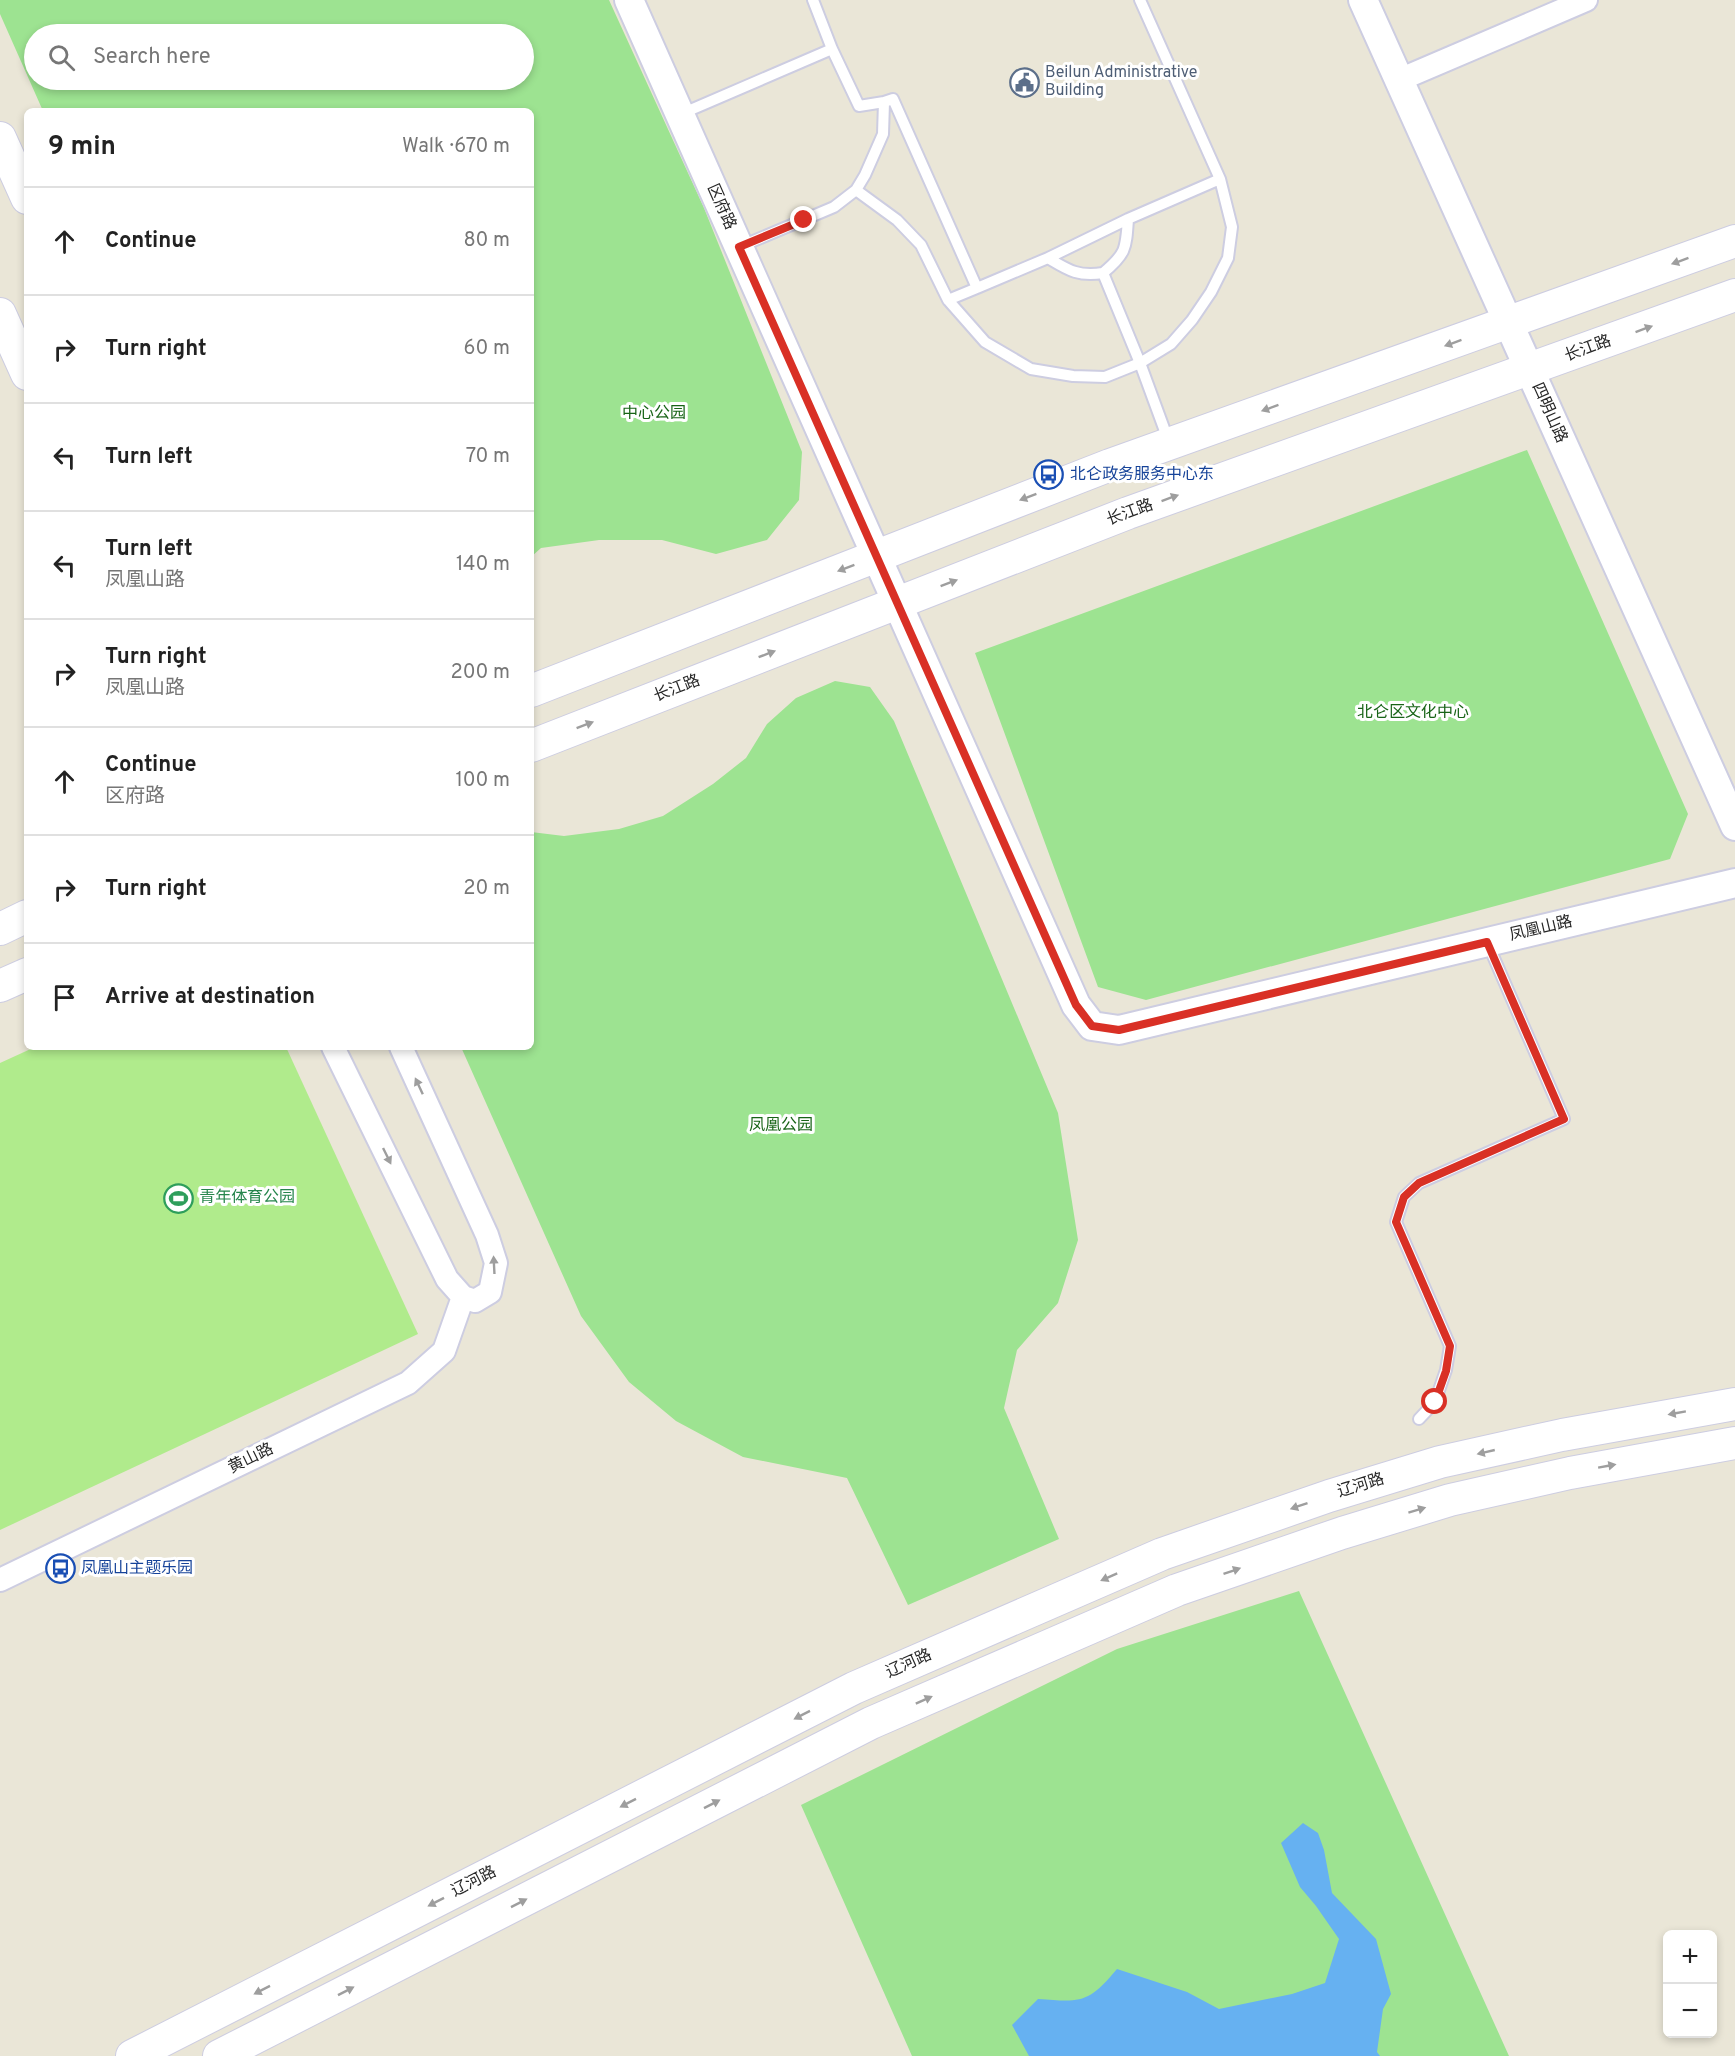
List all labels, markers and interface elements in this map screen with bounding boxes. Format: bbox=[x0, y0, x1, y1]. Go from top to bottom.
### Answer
search box bbox=[24, 24, 534, 90]
icon: search bbox=[45, 41, 78, 74]
text: Search here bbox=[93, 44, 211, 71]
place label: Beilun Administrative Building bbox=[1045, 63, 1197, 101]
public building icon: Beilun Administrative Building bbox=[1008, 66, 1040, 98]
text: 9 min bbox=[48, 131, 116, 164]
text: Walk · 670 m bbox=[402, 134, 510, 160]
street label: 区府路 bbox=[702, 181, 740, 233]
route end bbox=[790, 206, 816, 232]
icon: ahead bbox=[48, 225, 81, 258]
text: Continue bbox=[105, 228, 196, 255]
text: 80 m bbox=[464, 228, 510, 254]
one-way arrow bbox=[1671, 256, 1689, 266]
one-way arrow bbox=[1635, 323, 1653, 333]
street label: 长江路 bbox=[1562, 331, 1614, 367]
icon: right bbox=[48, 333, 81, 366]
text: Turn right bbox=[105, 336, 207, 363]
text: 60 m bbox=[464, 336, 510, 362]
one-way arrow bbox=[1444, 338, 1462, 348]
street label: 四明山路 bbox=[1527, 380, 1571, 446]
park label: 中心公园 bbox=[622, 404, 686, 424]
one-way arrow bbox=[1261, 404, 1279, 414]
icon: left bbox=[48, 441, 81, 474]
text: Turn left bbox=[105, 444, 193, 471]
text: 70 m bbox=[466, 444, 510, 470]
bus stop icon: 北仑政务服务中心东 bbox=[1033, 459, 1065, 491]
place label: 北仑政务服务中心东 bbox=[1070, 465, 1214, 485]
one-way arrow bbox=[1161, 492, 1179, 502]
one-way arrow bbox=[1018, 493, 1036, 503]
street label: 长江路 bbox=[1104, 495, 1156, 531]
text: Turn left bbox=[105, 536, 193, 563]
icon: left bbox=[48, 549, 81, 582]
text: 140 m bbox=[456, 552, 510, 578]
one-way arrow bbox=[837, 564, 855, 574]
text: 凤凰山路 bbox=[105, 568, 185, 594]
one-way arrow bbox=[940, 578, 958, 587]
text: Turn right bbox=[105, 644, 207, 671]
one-way arrow bbox=[758, 649, 776, 658]
icon: right bbox=[48, 657, 81, 690]
text: 200 m bbox=[451, 660, 510, 686]
street label: 长江路 bbox=[651, 671, 703, 707]
text: 凤凰山路 bbox=[105, 676, 185, 702]
park label: 北仑区文化中心 bbox=[1357, 703, 1469, 723]
one-way arrow bbox=[577, 720, 595, 730]
text: Continue bbox=[105, 752, 196, 779]
icon: ahead bbox=[48, 765, 81, 798]
text: 100 m bbox=[455, 768, 510, 794]
text: 区府路 bbox=[105, 784, 165, 810]
icon: right bbox=[48, 873, 81, 906]
text: Turn right bbox=[105, 876, 207, 903]
text: 20 m bbox=[463, 876, 510, 902]
street label: 凤凰山路 bbox=[1508, 912, 1574, 946]
icon: arrive bbox=[48, 981, 81, 1014]
text: Arrive at destination bbox=[105, 984, 315, 1011]
one-way arrow bbox=[414, 1077, 423, 1094]
park label: 凤凰公园 bbox=[749, 1116, 813, 1136]
one-way arrow bbox=[381, 1147, 391, 1165]
sports icon: 青年体育公园 bbox=[162, 1182, 194, 1214]
place label: 青年体育公园 bbox=[199, 1188, 295, 1208]
one-way arrow bbox=[489, 1255, 498, 1274]
route start bbox=[1421, 1388, 1447, 1414]
one-way arrow bbox=[1668, 1409, 1687, 1418]
street label: 黄山路 bbox=[225, 1439, 277, 1479]
one-way arrow bbox=[1477, 1447, 1495, 1457]
one-way arrow bbox=[1598, 1461, 1617, 1470]
street label: 辽河路 bbox=[1335, 1469, 1387, 1503]
one-way arrow bbox=[1290, 1502, 1308, 1512]
one-way arrow bbox=[1408, 1505, 1426, 1514]
bus stop icon: 凤凰山主题乐园 bbox=[44, 1553, 76, 1585]
place label: 凤凰山主题乐园 bbox=[81, 1559, 193, 1579]
one-way arrow bbox=[1223, 1565, 1241, 1575]
one-way arrow bbox=[1100, 1573, 1117, 1582]
street label: 辽河路 bbox=[883, 1645, 935, 1683]
one-way arrow bbox=[916, 1695, 934, 1705]
one-way arrow bbox=[793, 1710, 810, 1720]
one-way arrow bbox=[619, 1798, 637, 1808]
one-way arrow bbox=[703, 1800, 720, 1809]
street label: 辽河路 bbox=[448, 1862, 500, 1902]
one-way arrow bbox=[427, 1897, 444, 1906]
one-way arrow bbox=[511, 1898, 528, 1907]
map controls bbox=[1663, 1930, 1717, 2038]
button: + bbox=[1663, 1930, 1717, 1984]
button: − bbox=[1663, 1984, 1717, 2038]
one-way arrow bbox=[253, 1985, 270, 1995]
one-way arrow bbox=[337, 1986, 354, 1996]

